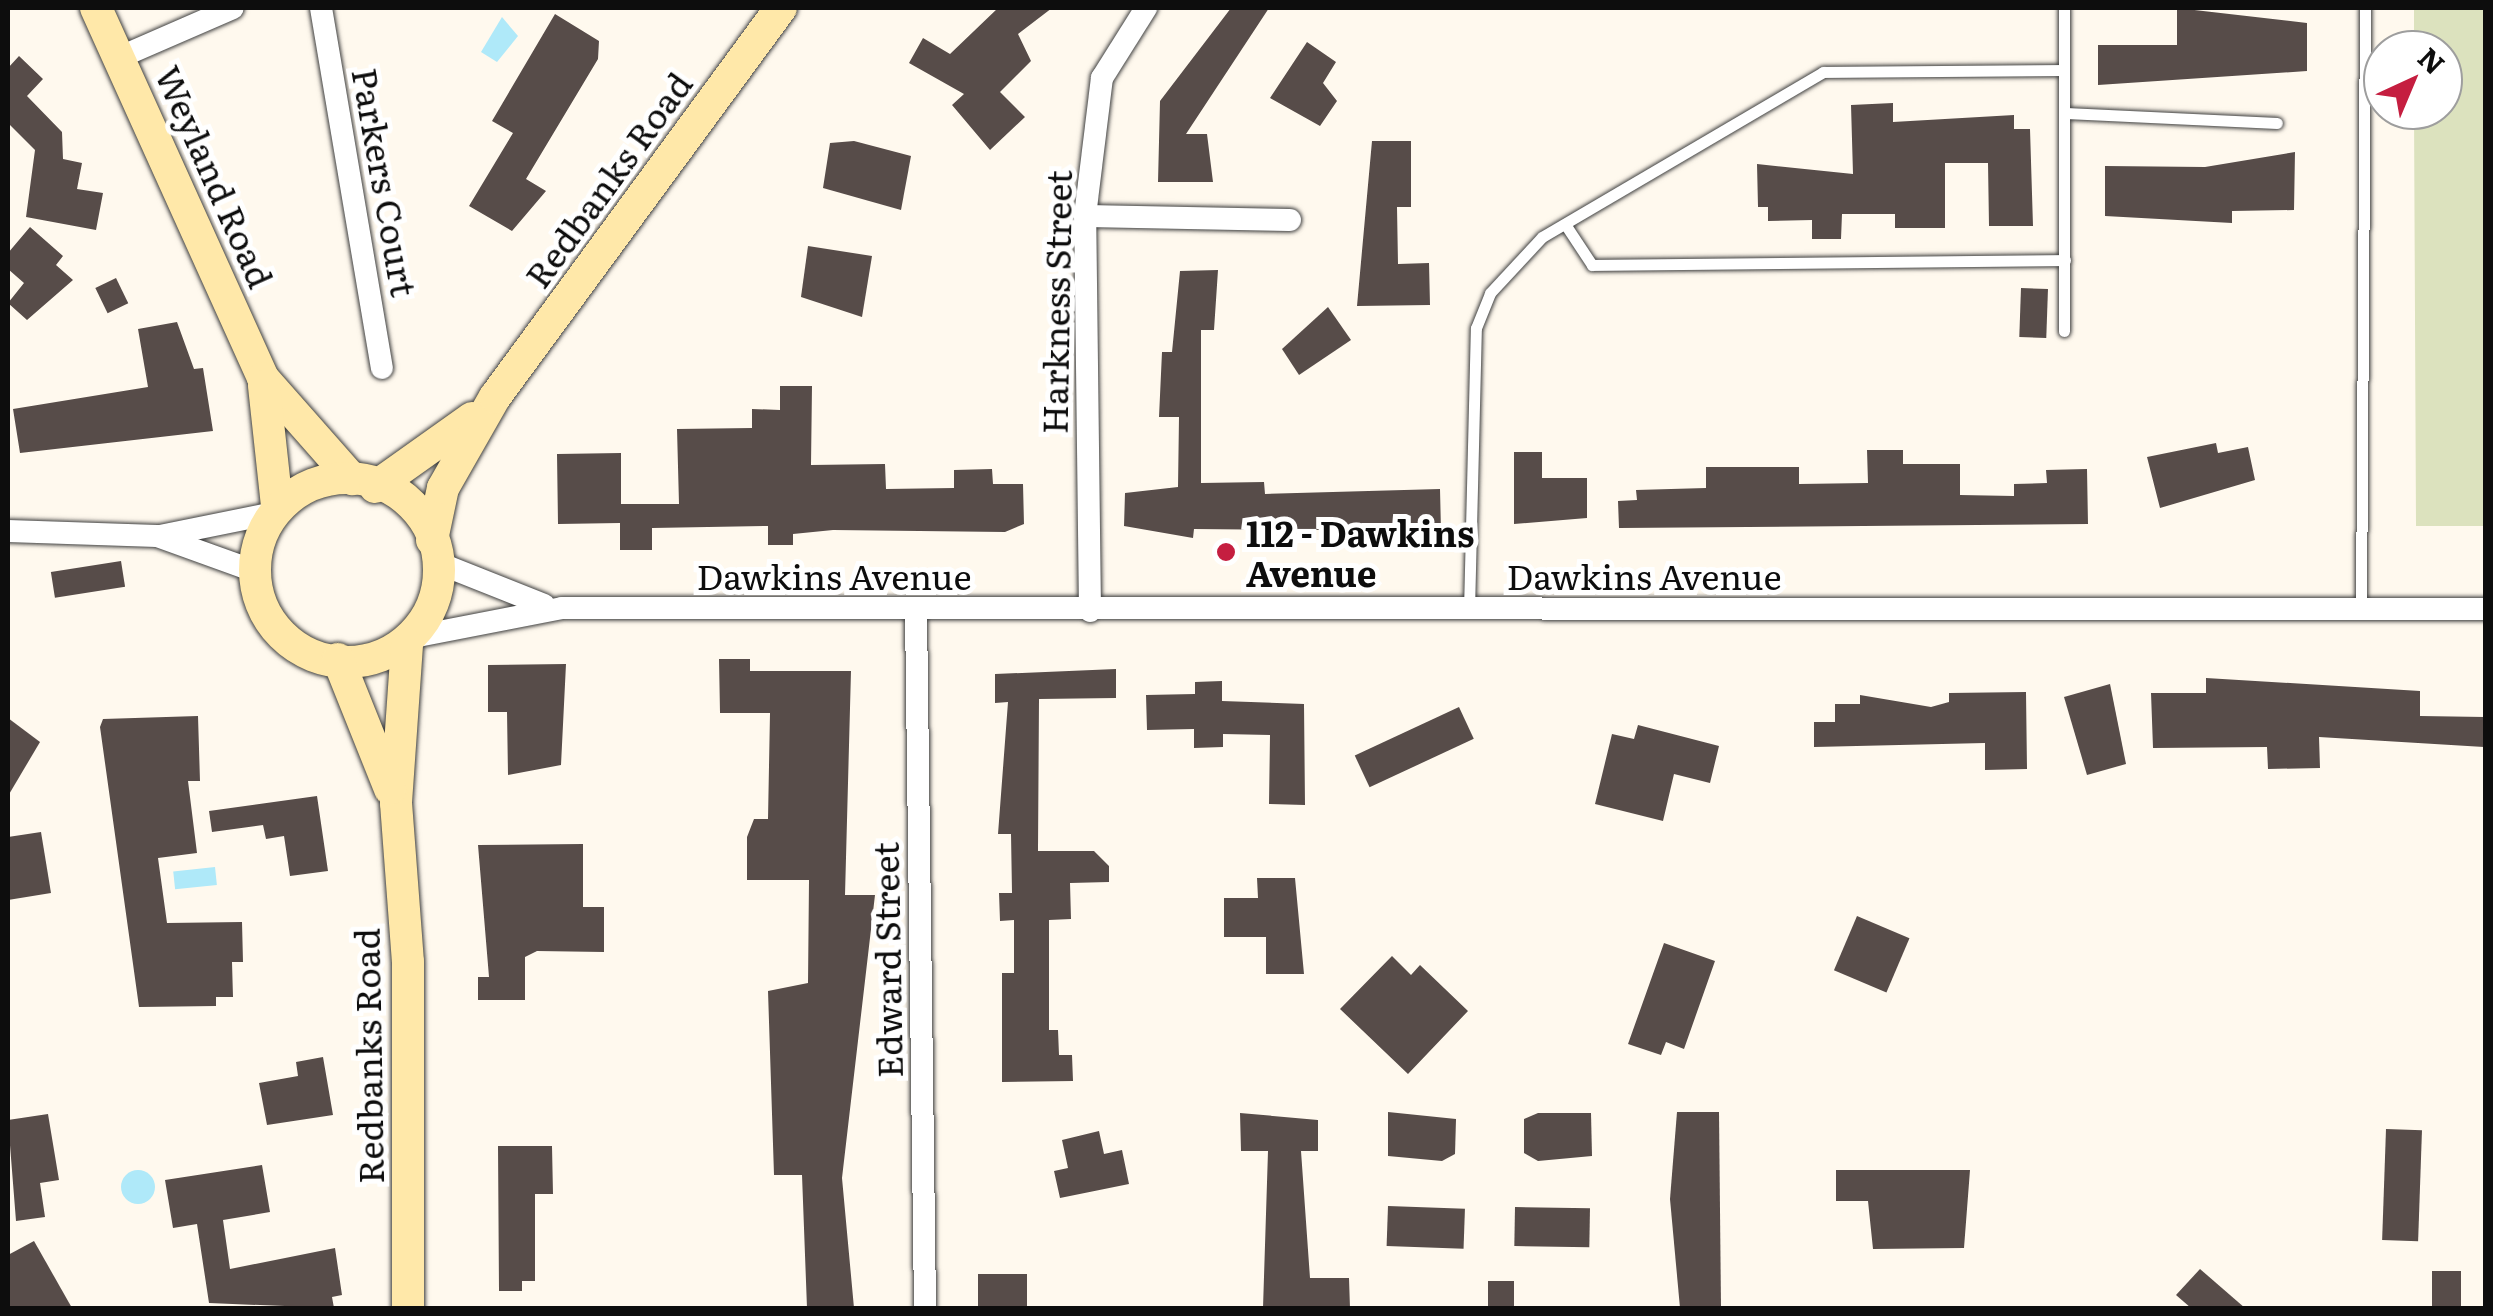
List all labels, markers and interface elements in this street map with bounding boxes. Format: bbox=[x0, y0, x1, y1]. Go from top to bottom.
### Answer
north arrow bbox=[2363, 30, 2463, 130]
text: N bbox=[2409, 37, 2455, 83]
street label: Weyland Road bbox=[148, 59, 284, 293]
street label: Redbanks Road bbox=[515, 63, 699, 295]
street label: Parkers Court bbox=[345, 64, 427, 300]
street label: Harkness Street bbox=[1032, 170, 1078, 434]
place label: 112 - Dawkins Avenue bbox=[1246, 511, 1474, 593]
marker: 112 - Dawkins Avenue bbox=[1215, 541, 1237, 563]
street label: Dawkins Avenue bbox=[696, 554, 972, 596]
street label: Dawkins Avenue bbox=[1506, 554, 1782, 596]
street label: Edward Street bbox=[863, 842, 909, 1078]
street label: Redbanks Road bbox=[344, 928, 390, 1184]

